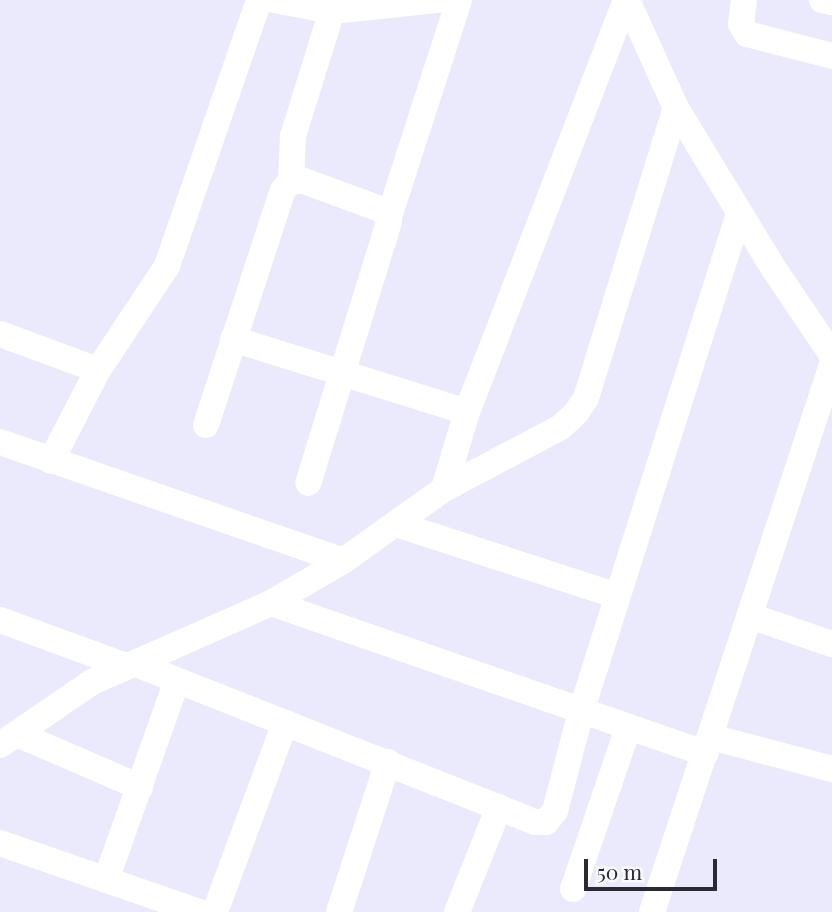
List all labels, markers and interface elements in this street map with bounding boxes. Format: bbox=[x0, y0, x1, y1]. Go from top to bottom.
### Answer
scale bar bbox=[587, 846, 720, 890]
text: 50 m bbox=[597, 857, 642, 885]

